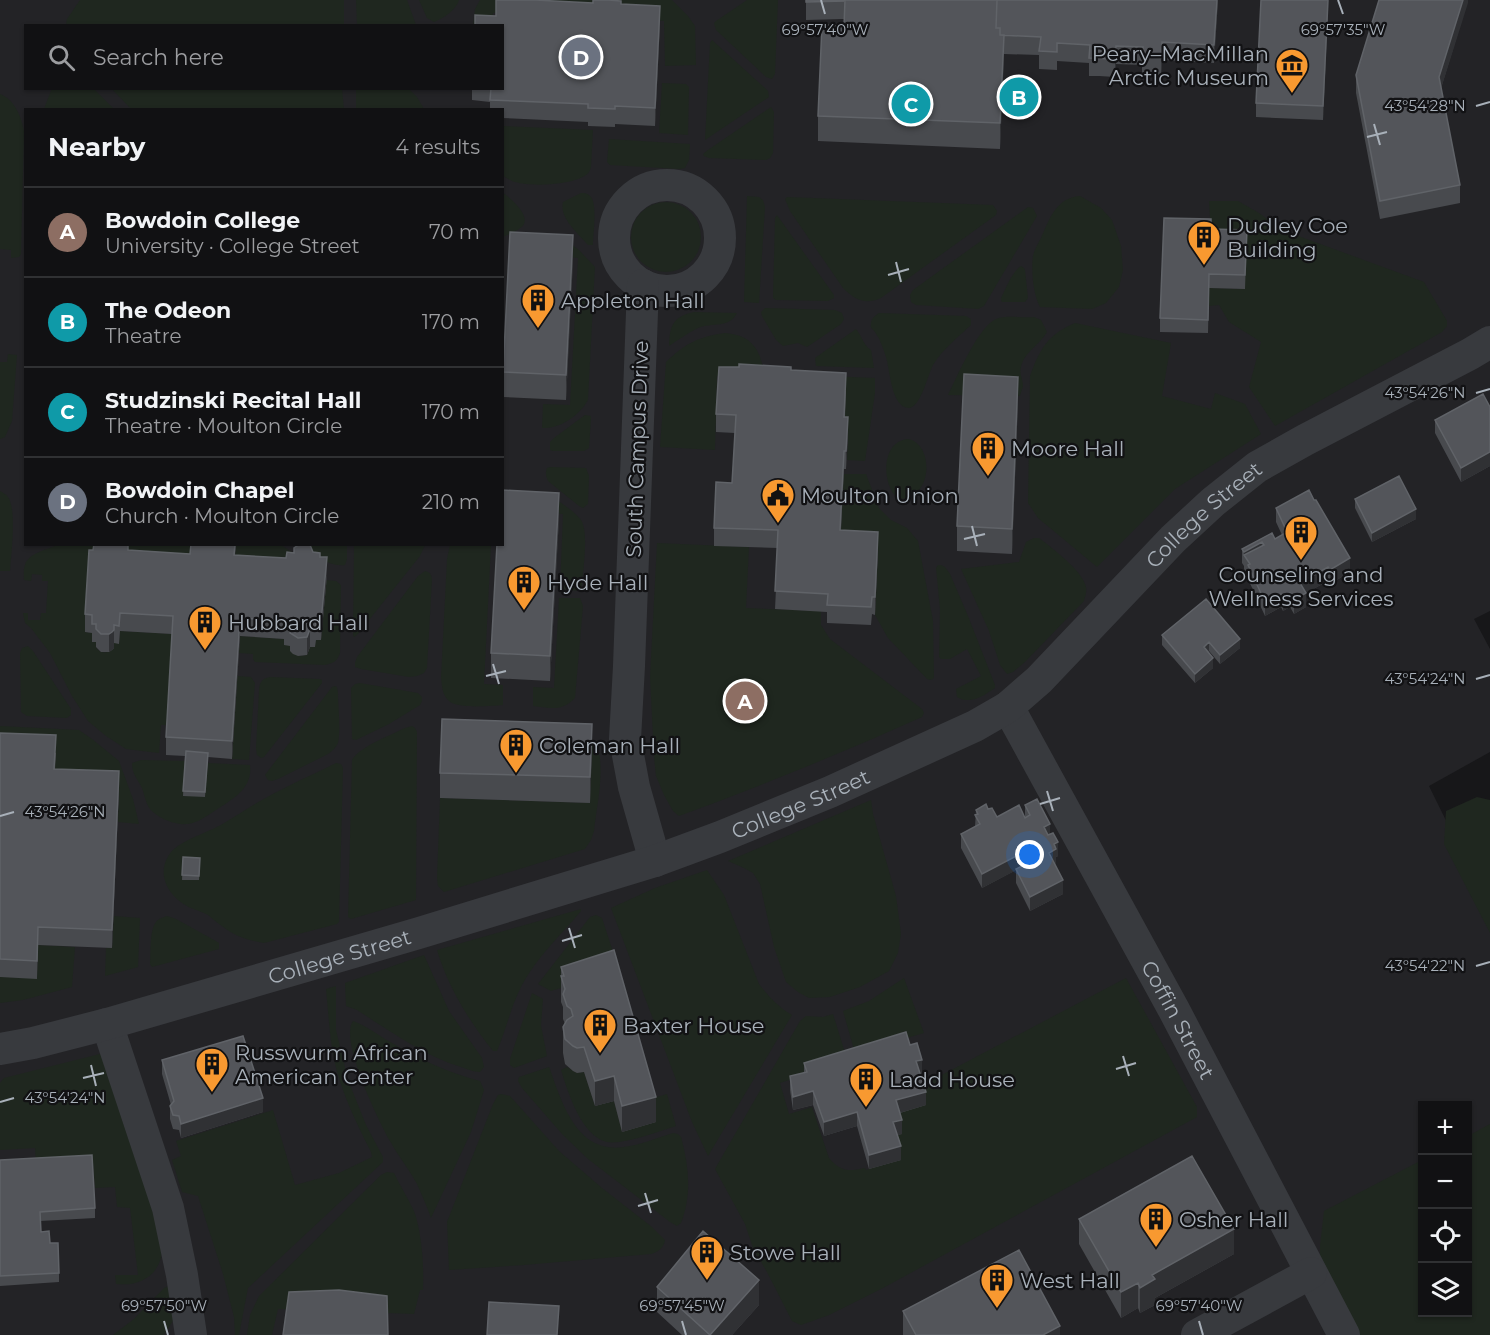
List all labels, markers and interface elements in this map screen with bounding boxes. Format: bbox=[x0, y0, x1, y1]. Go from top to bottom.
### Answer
text: 69°57'40"W bbox=[782, 20, 869, 39]
text: 69°57'35"W bbox=[1301, 20, 1386, 39]
search box bbox=[24, 24, 504, 90]
pin: D bbox=[562, 34, 600, 80]
icon: search bbox=[45, 41, 78, 74]
place label: Peary–MacMillan Arctic Museum bbox=[1092, 41, 1269, 90]
text: Search here bbox=[93, 44, 224, 71]
museum icon: Peary–MacMillan Arctic Museum bbox=[1274, 47, 1310, 94]
pin: B bbox=[1000, 74, 1038, 120]
pin: C bbox=[892, 82, 930, 126]
text: 43°54'28"N bbox=[1384, 96, 1466, 115]
text: Nearby bbox=[48, 131, 145, 163]
text: 4 results bbox=[395, 135, 480, 159]
text: Bowdoin College bbox=[105, 207, 300, 234]
place label: Dudley Coe Building bbox=[1227, 213, 1348, 262]
building icon: Dudley Coe Building bbox=[1186, 219, 1222, 266]
text: A bbox=[60, 220, 75, 244]
text: 70 m bbox=[429, 220, 480, 244]
text: University · College Street bbox=[105, 234, 360, 258]
building icon: Appleton Hall bbox=[520, 282, 556, 329]
place label: Appleton Hall bbox=[561, 288, 705, 313]
text: The Odeon bbox=[105, 297, 231, 324]
text: B bbox=[60, 310, 75, 334]
text: 170 m bbox=[422, 310, 480, 334]
text: Theatre bbox=[105, 324, 182, 348]
street label: South Campus Drive bbox=[621, 340, 653, 558]
text: 43°54'26"N bbox=[1385, 383, 1465, 402]
text: Studzinski Recital Hall bbox=[105, 387, 361, 414]
text: C bbox=[60, 400, 75, 424]
text: 170 m bbox=[422, 400, 480, 424]
text: Theatre · Moulton Circle bbox=[105, 414, 342, 438]
building icon: Moore Hall bbox=[970, 430, 1006, 477]
place label: Moore Hall bbox=[1011, 436, 1125, 461]
street label: College Street bbox=[1140, 456, 1267, 573]
text: Bowdoin Chapel bbox=[105, 477, 294, 504]
public building icon: Moulton Union bbox=[760, 477, 796, 524]
place label: Moulton Union bbox=[801, 483, 959, 508]
text: D bbox=[59, 490, 76, 514]
text: 210 m bbox=[422, 490, 480, 514]
text: Church · Moulton Circle bbox=[105, 504, 339, 528]
building icon: Counseling and Wellness Services bbox=[1283, 514, 1319, 561]
place label: Counseling and Wellness Services bbox=[1209, 562, 1393, 611]
building icon: Hyde Hall bbox=[506, 564, 542, 611]
place label: Hyde Hall bbox=[547, 570, 648, 595]
building icon: Hubbard Hall bbox=[187, 604, 223, 651]
place label: Hubbard Hall bbox=[228, 610, 369, 635]
text: 43°54'24"N bbox=[1384, 669, 1466, 688]
pin: A bbox=[726, 678, 764, 724]
building icon: Coleman Hall bbox=[498, 727, 534, 774]
place label: Coleman Hall bbox=[539, 733, 680, 758]
street label: College Street bbox=[727, 763, 873, 844]
text: 43°54'26"N bbox=[25, 802, 105, 821]
your location bbox=[1015, 840, 1044, 869]
street label: College Street bbox=[265, 924, 414, 989]
street label: Coffin Street bbox=[1137, 956, 1220, 1083]
text: 43°54'22"N bbox=[1385, 956, 1465, 975]
building icon: Baxter House bbox=[582, 1007, 618, 1054]
place label: Baxter House bbox=[623, 1013, 764, 1038]
place label: Russwurm African American Center bbox=[235, 1040, 428, 1089]
building icon: Russwurm African American Center bbox=[194, 1046, 230, 1093]
building icon: Ladd House bbox=[848, 1061, 884, 1108]
place label: Ladd House bbox=[889, 1067, 1015, 1092]
text: 43°54'24"N bbox=[24, 1088, 106, 1107]
map controls bbox=[1418, 1101, 1472, 1317]
button: + bbox=[1418, 1101, 1472, 1155]
button: − bbox=[1418, 1155, 1472, 1209]
building icon: Osher Hall bbox=[1138, 1201, 1174, 1248]
place label: Osher Hall bbox=[1179, 1207, 1288, 1232]
button: locate bbox=[1418, 1209, 1472, 1263]
building icon: Stowe Hall bbox=[689, 1234, 725, 1281]
place label: Stowe Hall bbox=[730, 1240, 841, 1265]
building icon: West Hall bbox=[979, 1262, 1015, 1309]
button: layers bbox=[1418, 1263, 1472, 1317]
place label: West Hall bbox=[1020, 1268, 1120, 1293]
text: 69°57'50"W bbox=[121, 1296, 207, 1315]
text: 69°57'45"W bbox=[639, 1296, 725, 1315]
text: 69°57'40"W bbox=[1156, 1296, 1243, 1315]

